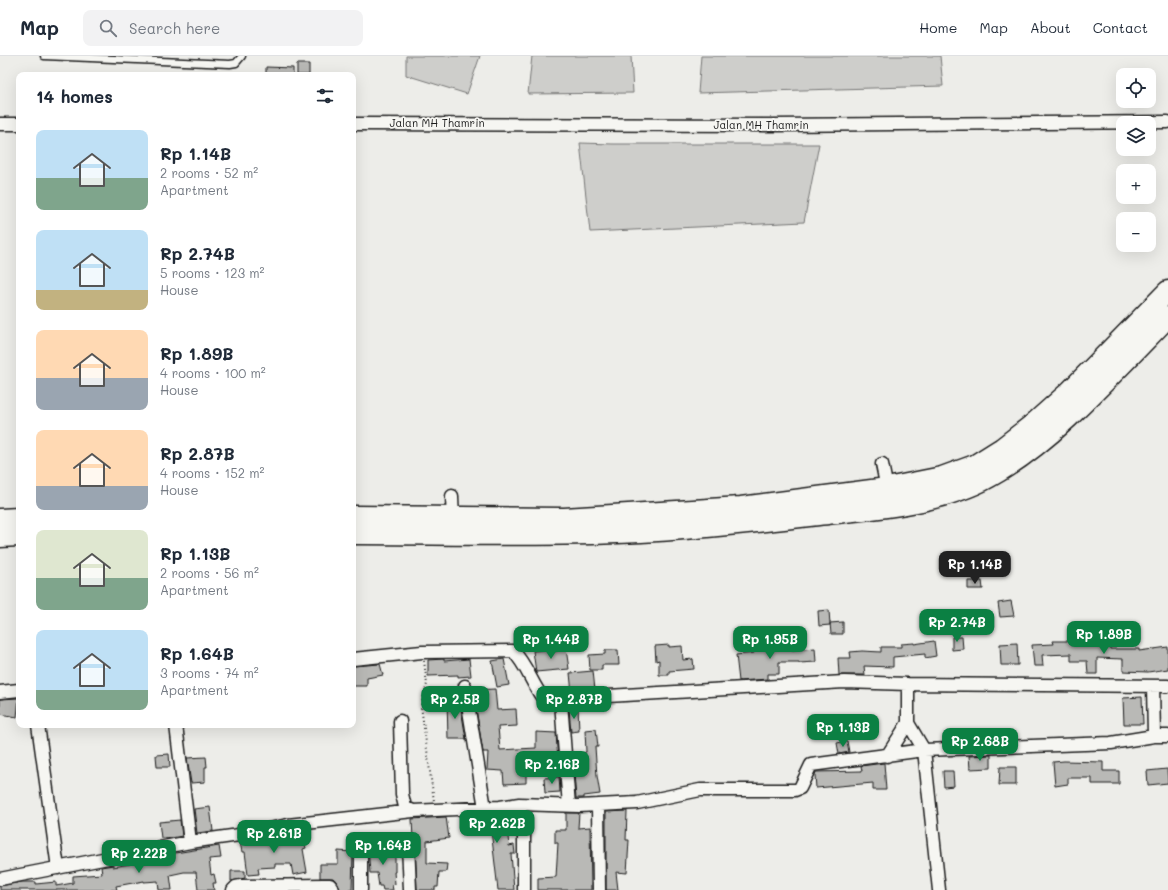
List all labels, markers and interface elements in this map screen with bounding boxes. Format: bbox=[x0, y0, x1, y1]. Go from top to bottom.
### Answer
search box bbox=[83, 10, 363, 46]
text: Map bbox=[20, 15, 59, 40]
icon: search bbox=[97, 17, 119, 39]
text: Search here bbox=[129, 18, 220, 38]
text: Home bbox=[919, 18, 957, 37]
text: Map bbox=[979, 18, 1008, 37]
text: About bbox=[1030, 18, 1071, 37]
text: Contact bbox=[1093, 18, 1148, 37]
map controls bbox=[1116, 68, 1156, 252]
button: locate bbox=[1116, 68, 1156, 108]
text: 14 homes bbox=[36, 85, 113, 107]
icon: filters bbox=[314, 85, 336, 107]
street label: Jalan MH Thamrin bbox=[389, 115, 485, 130]
button: layers bbox=[1116, 116, 1156, 156]
street label: Jalan MH Thamrin bbox=[713, 117, 809, 132]
text: Rp 1.14B bbox=[160, 142, 231, 164]
icon: home bbox=[68, 146, 116, 194]
text: 2 rooms · 52 m² bbox=[160, 164, 258, 181]
button: + bbox=[1116, 164, 1156, 204]
text: Apartment bbox=[160, 181, 229, 198]
button: − bbox=[1116, 212, 1156, 252]
text: Rp 2.74B bbox=[160, 242, 235, 264]
icon: home bbox=[68, 246, 116, 294]
text: 5 rooms · 123 m² bbox=[160, 264, 264, 281]
text: House bbox=[160, 281, 198, 298]
text: Rp 1.89B bbox=[160, 342, 234, 364]
icon: home bbox=[68, 346, 116, 394]
text: 4 rooms · 100 m² bbox=[160, 364, 266, 381]
text: House bbox=[160, 381, 198, 398]
text: Rp 2.87B bbox=[160, 442, 235, 464]
icon: home bbox=[68, 446, 116, 494]
text: 4 rooms · 152 m² bbox=[160, 464, 264, 481]
text: House bbox=[160, 481, 198, 498]
text: Rp 1.13B bbox=[160, 542, 231, 564]
icon: home bbox=[68, 546, 116, 594]
pin: Rp 1.14B bbox=[934, 551, 1016, 585]
text: Rp 1.14B bbox=[948, 555, 1002, 572]
text: 2 rooms · 56 m² bbox=[160, 564, 259, 581]
text: Apartment bbox=[160, 581, 229, 598]
pin: Rp 2.74B bbox=[916, 609, 998, 643]
text: Rp 2.74B bbox=[928, 613, 986, 630]
pin: Rp 1.89B bbox=[1063, 621, 1145, 655]
text: Rp 1.89B bbox=[1076, 625, 1132, 642]
pin: Rp 1.44B bbox=[510, 626, 592, 660]
pin: Rp 1.95B bbox=[729, 626, 811, 660]
text: Rp 1.44B bbox=[523, 630, 579, 647]
text: Rp 1.95B bbox=[742, 630, 798, 647]
text: Rp 1.64B bbox=[160, 642, 234, 664]
icon: home bbox=[68, 646, 116, 694]
text: 3 rooms · 74 m² bbox=[160, 664, 259, 681]
text: Apartment bbox=[160, 681, 229, 698]
pin: Rp 2.5B bbox=[418, 686, 492, 720]
pin: Rp 2.87B bbox=[533, 686, 615, 720]
text: Rp 2.5B bbox=[430, 690, 480, 707]
text: Rp 2.87B bbox=[545, 690, 603, 707]
pin: Rp 1.13B bbox=[802, 714, 884, 748]
text: Rp 1.13B bbox=[816, 718, 870, 735]
pin: Rp 2.68B bbox=[939, 728, 1021, 762]
text: Rp 2.68B bbox=[951, 732, 1009, 749]
pin: Rp 2.16B bbox=[511, 751, 593, 785]
text: Rp 2.16B bbox=[524, 755, 580, 772]
pin: Rp 2.62B bbox=[456, 810, 538, 844]
text: Rp 2.62B bbox=[468, 814, 526, 831]
pin: Rp 2.61B bbox=[233, 820, 315, 854]
text: Rp 2.61B bbox=[246, 824, 302, 841]
pin: Rp 1.64B bbox=[342, 832, 424, 866]
text: Rp 1.64B bbox=[355, 836, 411, 853]
pin: Rp 2.22B bbox=[98, 840, 180, 874]
text: Rp 2.22B bbox=[111, 844, 167, 861]

